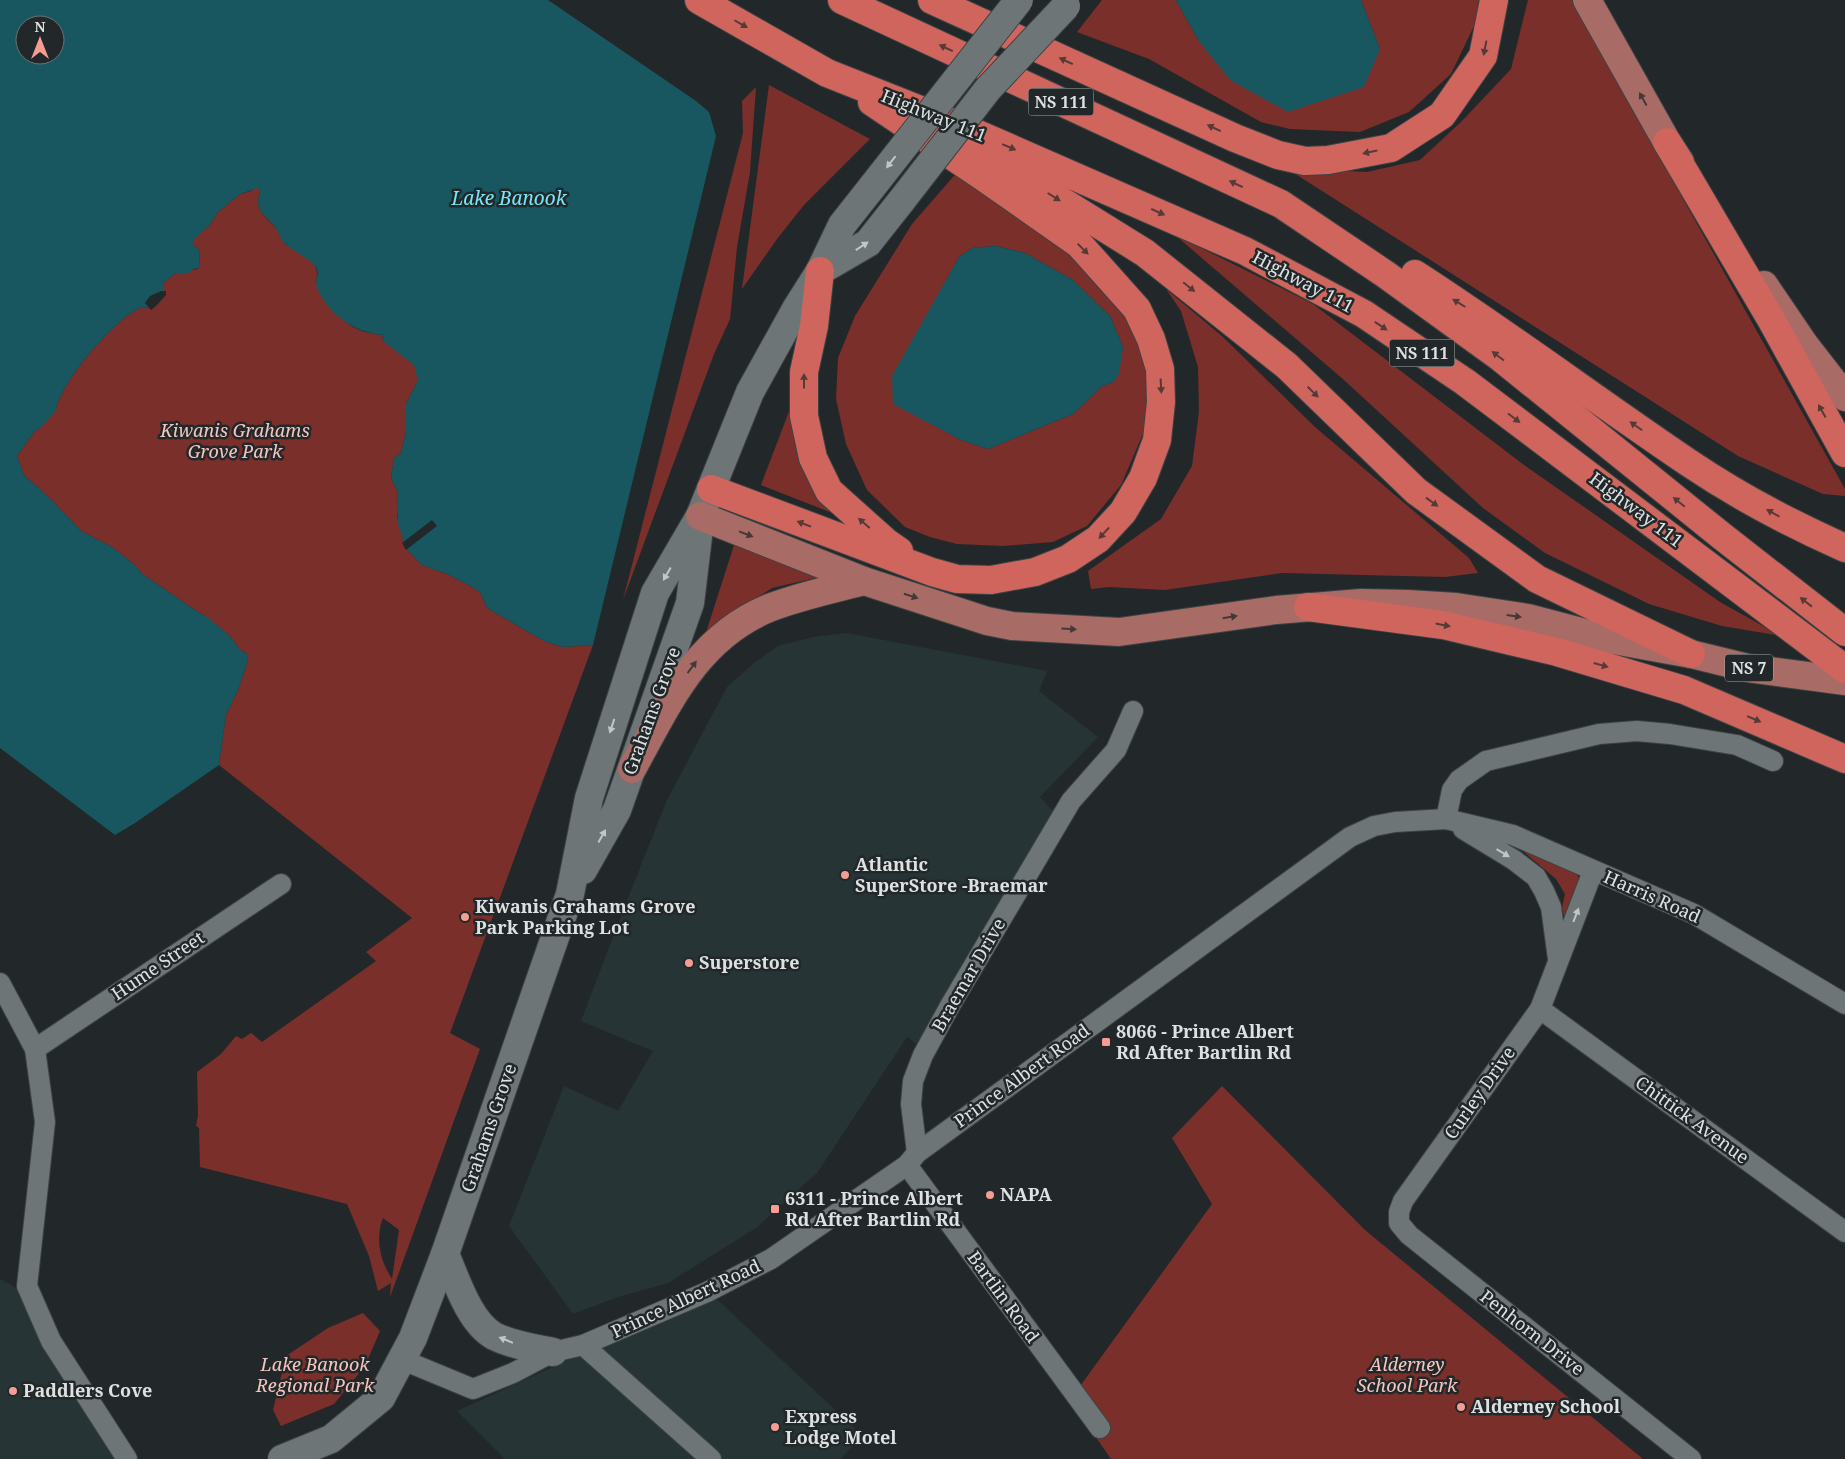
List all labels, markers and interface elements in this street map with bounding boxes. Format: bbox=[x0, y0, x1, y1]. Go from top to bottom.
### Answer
north arrow bbox=[15, 15, 65, 65]
text: N bbox=[34, 17, 46, 36]
one-way arrow bbox=[734, 20, 749, 28]
one-way arrow bbox=[1481, 40, 1489, 55]
one-way arrow bbox=[939, 44, 953, 52]
one-way arrow bbox=[1059, 57, 1073, 65]
street label: Highway 111 bbox=[878, 83, 991, 147]
road number: NS 111 bbox=[1028, 88, 1094, 115]
one-way arrow bbox=[1639, 92, 1647, 107]
one-way arrow bbox=[1207, 124, 1221, 132]
one-way arrow bbox=[1002, 143, 1016, 151]
one-way arrow bbox=[1362, 148, 1377, 156]
one-way arrow bbox=[886, 155, 897, 168]
one-way arrow bbox=[1229, 179, 1244, 188]
water label: Lake Banook bbox=[450, 185, 568, 211]
one-way arrow bbox=[1048, 192, 1061, 201]
one-way arrow bbox=[1151, 209, 1165, 217]
one-way arrow bbox=[855, 241, 868, 251]
one-way arrow bbox=[1077, 243, 1089, 255]
street label: Highway 111 bbox=[1249, 244, 1358, 318]
one-way arrow bbox=[1182, 282, 1195, 293]
one-way arrow bbox=[1453, 298, 1466, 307]
one-way arrow bbox=[1374, 321, 1387, 330]
road number: NS 111 bbox=[1390, 339, 1454, 366]
one-way arrow bbox=[1492, 350, 1505, 361]
one-way arrow bbox=[800, 373, 808, 389]
one-way arrow bbox=[1157, 378, 1165, 394]
one-way arrow bbox=[1307, 386, 1319, 398]
one-way arrow bbox=[1817, 404, 1826, 417]
one-way arrow bbox=[1507, 413, 1520, 424]
park label: Kiwanis Grahams Grove Park bbox=[159, 418, 310, 463]
one-way arrow bbox=[1629, 421, 1643, 431]
street label: Highway 111 bbox=[1585, 466, 1688, 552]
one-way arrow bbox=[1673, 496, 1686, 507]
one-way arrow bbox=[1425, 497, 1438, 508]
one-way arrow bbox=[1765, 509, 1780, 517]
one-way arrow bbox=[858, 518, 871, 529]
one-way arrow bbox=[797, 520, 812, 527]
one-way arrow bbox=[1098, 526, 1110, 538]
one-way arrow bbox=[738, 531, 753, 538]
one-way arrow bbox=[662, 567, 671, 580]
one-way arrow bbox=[903, 593, 918, 600]
one-way arrow bbox=[1800, 597, 1813, 608]
one-way arrow bbox=[1222, 612, 1238, 620]
one-way arrow bbox=[1506, 612, 1522, 620]
one-way arrow bbox=[1436, 621, 1451, 629]
one-way arrow bbox=[1061, 626, 1077, 634]
street label: Grahams Grove bbox=[617, 643, 685, 778]
road number: NS 7 bbox=[1725, 654, 1773, 681]
one-way arrow bbox=[687, 661, 698, 674]
one-way arrow bbox=[1593, 662, 1608, 670]
one-way arrow bbox=[1746, 716, 1761, 724]
one-way arrow bbox=[608, 719, 616, 734]
one-way arrow bbox=[598, 829, 607, 842]
one-way arrow bbox=[1496, 848, 1509, 857]
place label: Atlantic SuperStore -Braemar bbox=[855, 852, 1048, 897]
street label: Harris Road bbox=[1600, 864, 1704, 928]
marker: Atlantic SuperStore -Braemar bbox=[839, 869, 851, 881]
place label: Kiwanis Grahams Grove Park Parking Lot bbox=[475, 894, 696, 939]
one-way arrow bbox=[1572, 907, 1580, 922]
marker: Kiwanis Grahams Grove Park Parking Lot bbox=[459, 911, 471, 923]
street label: Braemar Drive bbox=[926, 913, 1010, 1036]
street label: Hume Street bbox=[106, 925, 209, 1005]
place label: Superstore bbox=[699, 950, 799, 974]
marker: Superstore bbox=[683, 957, 695, 969]
street label: Prince Albert Road bbox=[949, 1018, 1094, 1132]
place label: 8066 - Prince Albert Rd After Bartlin Rd bbox=[1116, 1019, 1294, 1064]
marker: 8066 - Prince Albert Rd After Bartlin Rd bbox=[1100, 1036, 1112, 1048]
street label: Curley Drive bbox=[1438, 1041, 1520, 1144]
street label: Grahams Grove bbox=[455, 1060, 521, 1195]
street label: Chittick Avenue bbox=[1631, 1070, 1754, 1169]
place label: NAPA bbox=[1000, 1182, 1052, 1206]
place label: 6311 - Prince Albert Rd After Bartlin Rd bbox=[785, 1186, 963, 1231]
marker: NAPA bbox=[984, 1189, 996, 1201]
marker: 6311 - Prince Albert Rd After Bartlin Rd bbox=[769, 1203, 781, 1215]
street label: Bartlin Road bbox=[962, 1246, 1045, 1347]
street label: Prince Albert Road bbox=[607, 1253, 764, 1343]
street label: Penhorn Drive bbox=[1476, 1284, 1590, 1380]
one-way arrow bbox=[499, 1336, 513, 1344]
park label: Lake Banook Regional Park bbox=[255, 1352, 375, 1397]
park label: Alderney School Park bbox=[1357, 1352, 1458, 1397]
place label: Paddlers Cove bbox=[23, 1378, 152, 1402]
marker: Paddlers Cove bbox=[7, 1385, 19, 1397]
place label: Alderney School bbox=[1471, 1394, 1621, 1418]
marker: Alderney School bbox=[1455, 1401, 1467, 1413]
place label: Express Lodge Motel bbox=[785, 1404, 897, 1449]
marker: Express Lodge Motel bbox=[769, 1421, 781, 1433]

